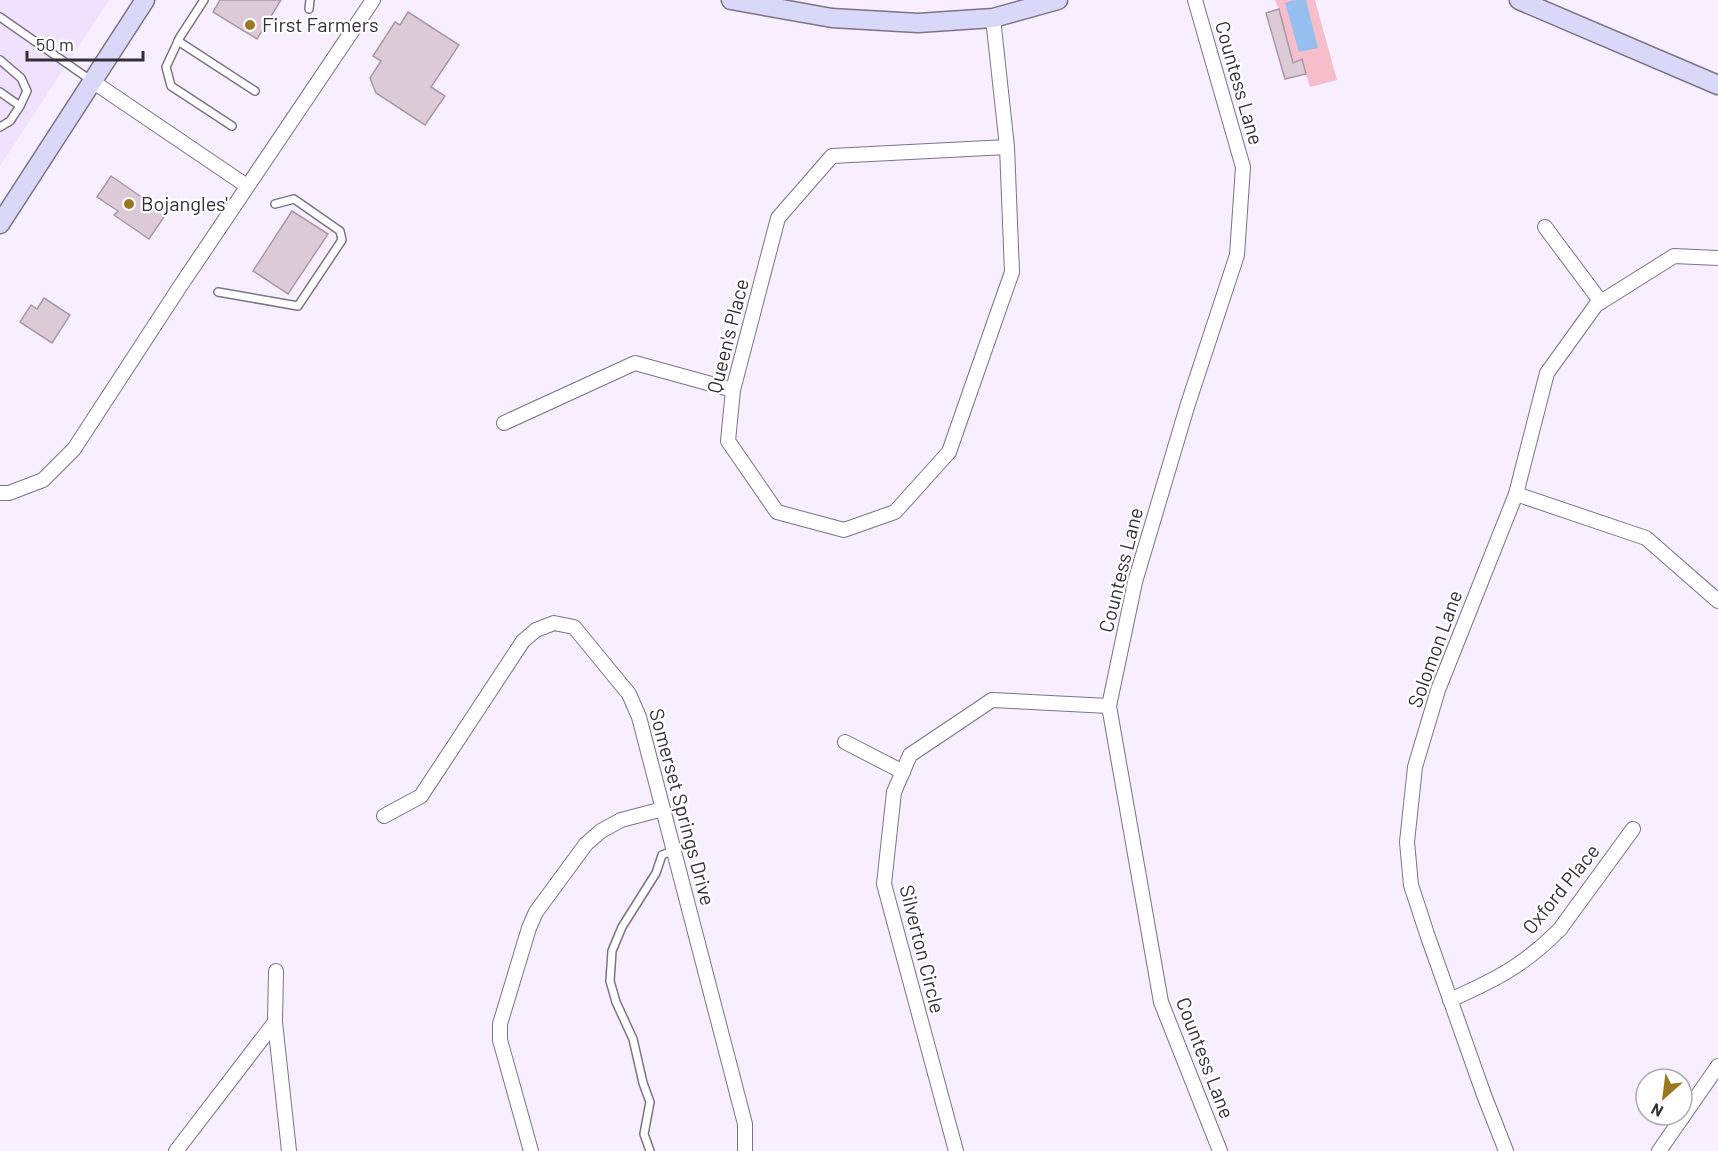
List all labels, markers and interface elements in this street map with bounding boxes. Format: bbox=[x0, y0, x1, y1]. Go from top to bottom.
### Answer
place label: First Farmers bbox=[262, 12, 379, 36]
marker: First Farmers bbox=[243, 18, 257, 32]
street label: Countess Lane bbox=[1211, 18, 1269, 147]
scale bar bbox=[27, 24, 142, 62]
text: 50 m bbox=[36, 33, 74, 55]
place label: Bojangles' bbox=[141, 191, 228, 215]
marker: Bojangles' bbox=[122, 197, 136, 211]
street label: Queen's Place bbox=[701, 276, 753, 395]
street label: Countess Lane bbox=[1093, 505, 1147, 635]
street label: Solomon Lane bbox=[1402, 587, 1466, 711]
street label: Somerset Springs Drive bbox=[645, 706, 721, 908]
street label: Oxford Place bbox=[1517, 839, 1604, 938]
street label: Silverton Circle bbox=[895, 882, 951, 1015]
street label: Countess Lane bbox=[1172, 994, 1240, 1122]
north arrow bbox=[1634, 1067, 1694, 1127]
text: N bbox=[1648, 1100, 1666, 1122]

